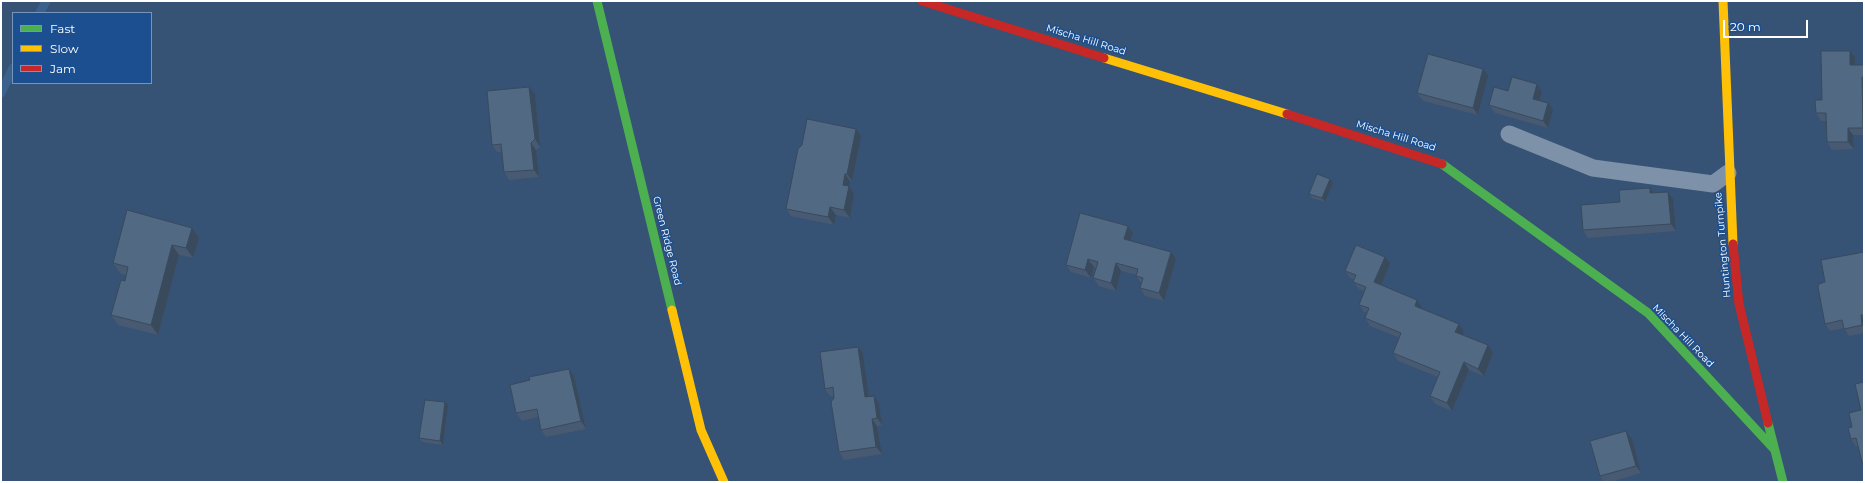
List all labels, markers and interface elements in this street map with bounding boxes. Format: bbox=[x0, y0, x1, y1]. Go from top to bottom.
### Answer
legend bbox=[12, 12, 152, 84]
scale bar bbox=[1725, 12, 1810, 38]
text: 20 m bbox=[1730, 19, 1761, 34]
text: Fast bbox=[50, 21, 75, 36]
street label: Mischa Hill Road bbox=[1045, 22, 1127, 58]
text: Slow bbox=[50, 41, 79, 56]
text: Jam bbox=[50, 61, 76, 76]
street label: Mischa Hill Road bbox=[1355, 118, 1437, 154]
street label: Huntington Turnpike bbox=[1712, 192, 1734, 298]
street label: Green Ridge Road bbox=[650, 195, 684, 287]
street label: Mischa Hill Road bbox=[1650, 302, 1716, 370]

